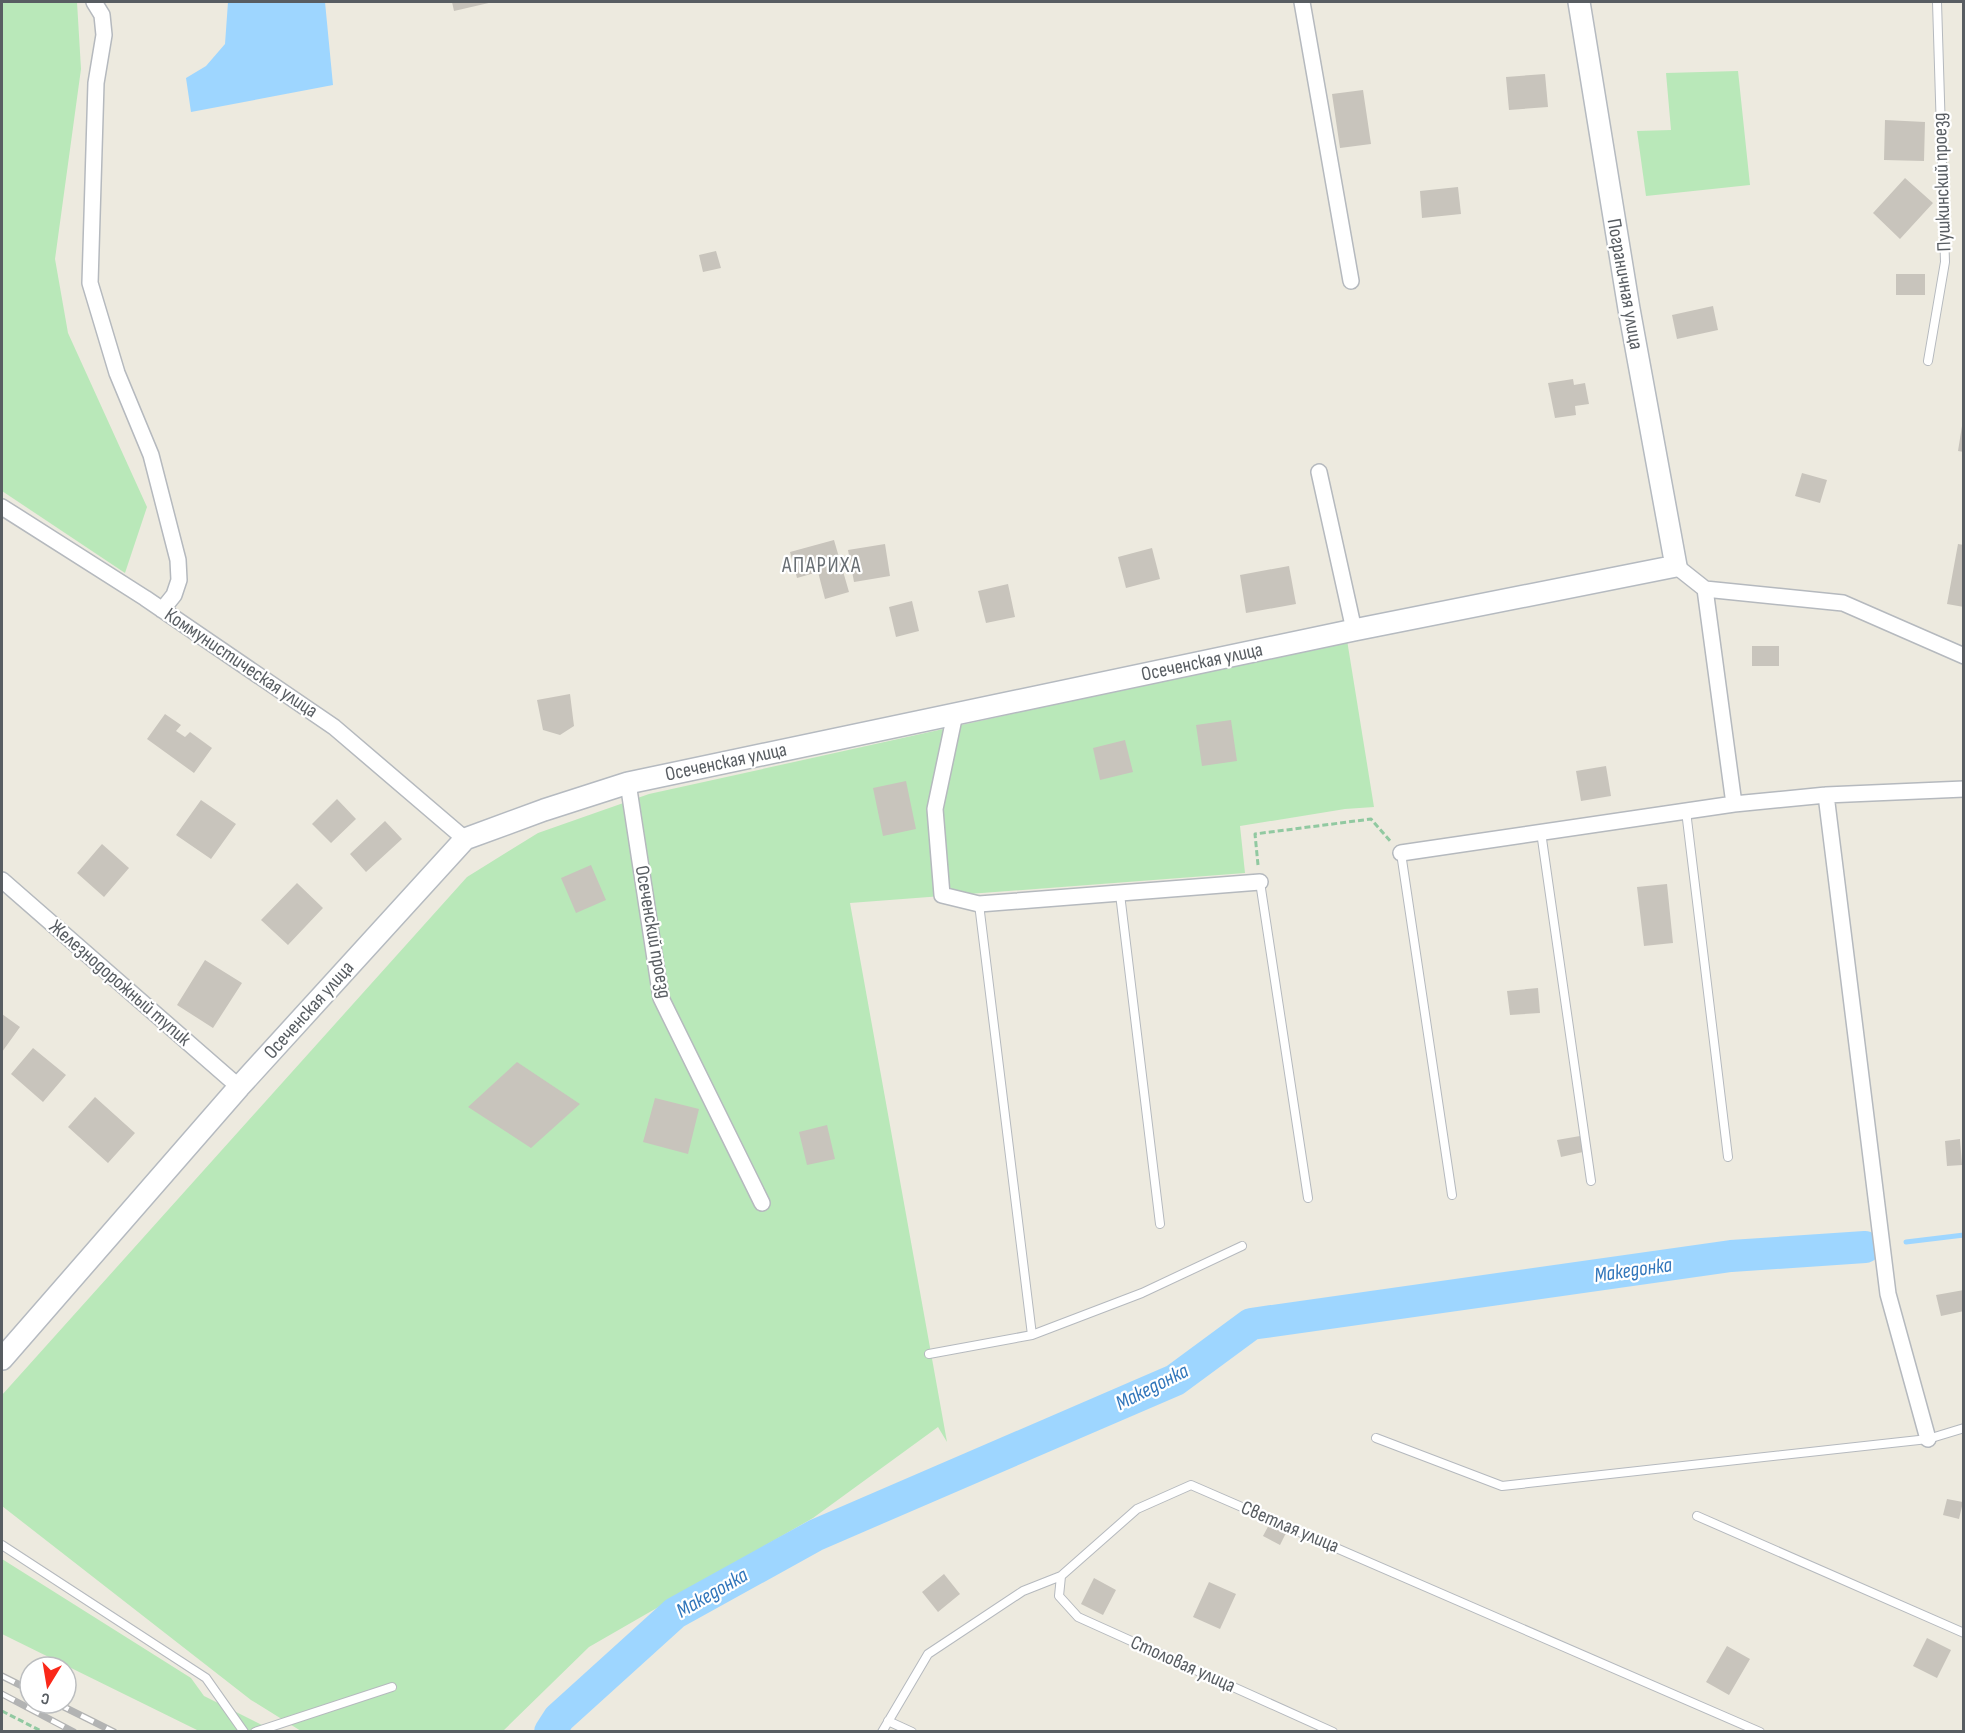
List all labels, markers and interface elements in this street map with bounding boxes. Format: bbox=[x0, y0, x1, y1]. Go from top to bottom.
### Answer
street label: Пушкинский проезд bbox=[1928, 112, 1956, 252]
street label: Пограничная улица bbox=[1602, 217, 1648, 351]
district label: АПАРИХА bbox=[781, 552, 862, 579]
street label: Коммунистическая улица bbox=[160, 603, 322, 723]
street label: Осеченская улица bbox=[1139, 637, 1265, 687]
street label: Осеченская улица bbox=[663, 737, 789, 787]
street label: Осеченский проезд bbox=[630, 864, 676, 1000]
street label: Железнодорожный тупик bbox=[44, 915, 196, 1051]
street label: Осеченская улица bbox=[259, 956, 359, 1064]
water label: Македонка bbox=[1593, 1252, 1674, 1288]
water label: Македонка bbox=[1111, 1358, 1193, 1416]
street label: Светлая улица bbox=[1237, 1496, 1343, 1558]
water label: Македонка bbox=[672, 1562, 753, 1623]
street label: Столовая улица bbox=[1127, 1630, 1239, 1698]
north arrow bbox=[18, 1655, 78, 1715]
text: С bbox=[40, 1688, 51, 1708]

